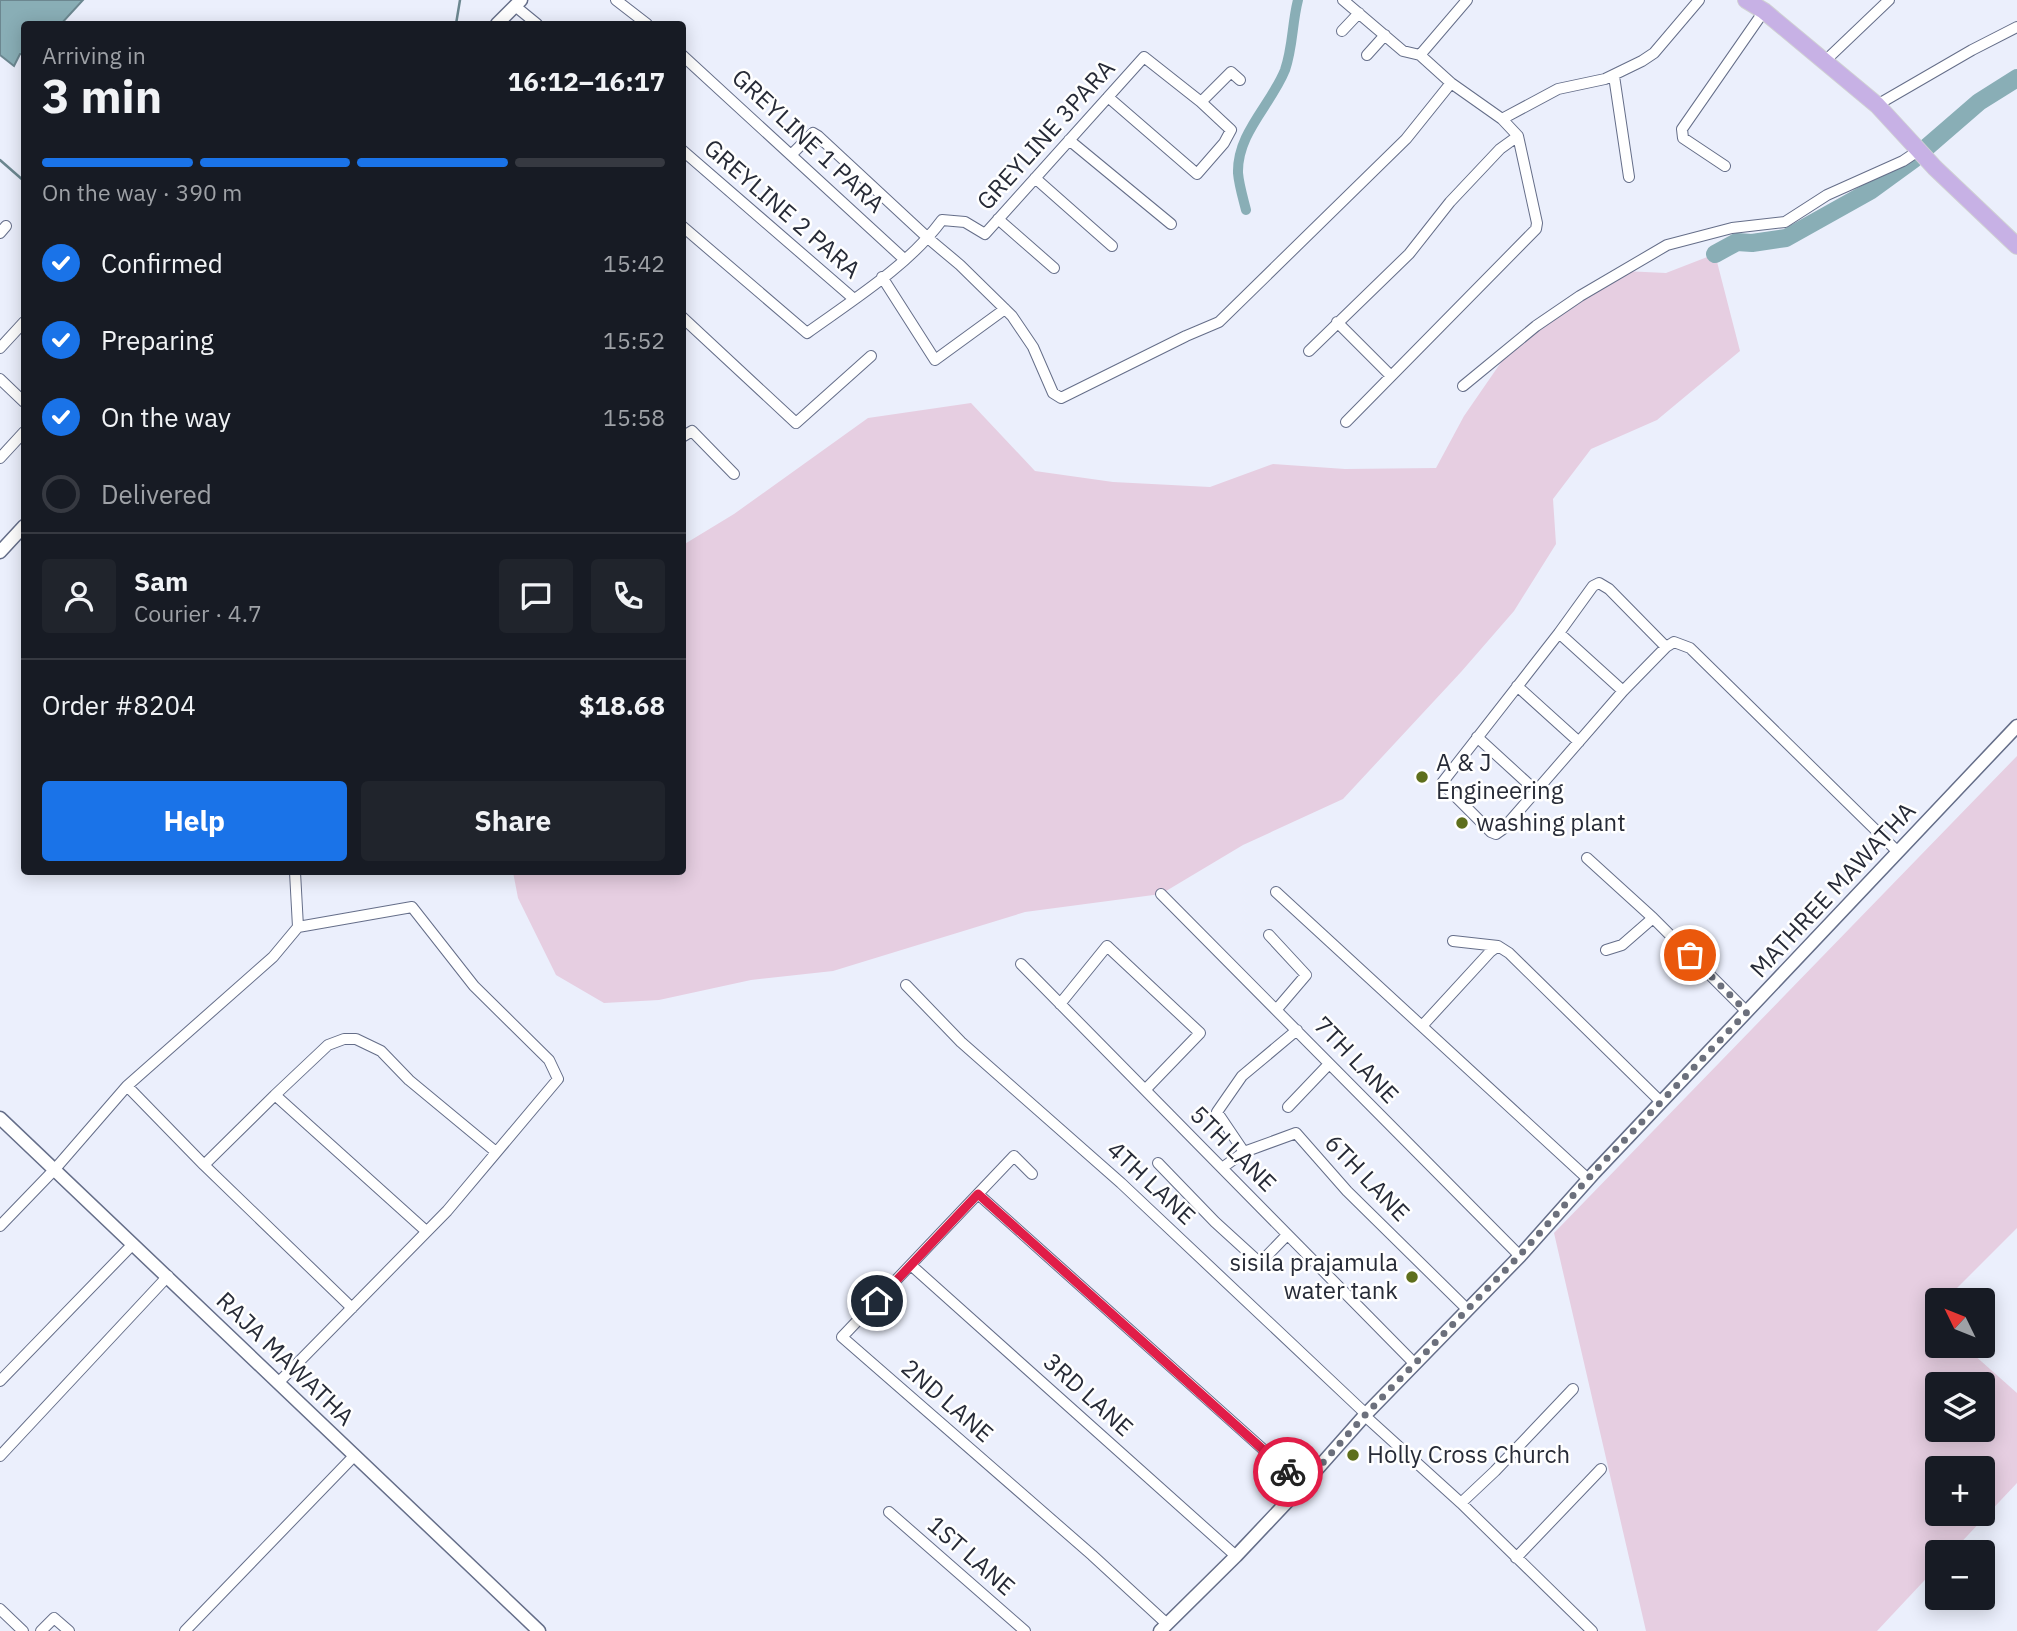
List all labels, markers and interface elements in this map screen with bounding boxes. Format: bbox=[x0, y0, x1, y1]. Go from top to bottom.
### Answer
text: Arriving in bbox=[42, 40, 146, 70]
street label: GREYLINE 3PARA bbox=[969, 52, 1121, 216]
street label: GREYLINE 1 PARA bbox=[725, 61, 892, 219]
text: 16:12–16:17 bbox=[508, 64, 665, 98]
text: 3 min bbox=[42, 66, 162, 126]
street label: GREYLINE 2 PARA bbox=[698, 131, 868, 285]
text: On the way · 390 m bbox=[42, 177, 242, 207]
icon: check bbox=[42, 244, 80, 282]
text: Confirmed bbox=[101, 246, 223, 280]
text: 15:42 bbox=[603, 248, 665, 278]
icon: check bbox=[42, 321, 80, 359]
text: Preparing bbox=[101, 323, 214, 357]
text: 15:52 bbox=[603, 325, 665, 355]
icon: check bbox=[42, 398, 80, 436]
text: On the way bbox=[101, 400, 231, 434]
text: 15:58 bbox=[603, 402, 665, 432]
text: Delivered bbox=[101, 477, 212, 511]
button: person bbox=[42, 559, 116, 633]
button: chat bbox=[499, 559, 573, 633]
button: phone bbox=[591, 559, 665, 633]
text: Sam bbox=[134, 564, 188, 598]
text: Courier · 4.7 bbox=[134, 598, 262, 628]
text: Order #8204 bbox=[42, 688, 196, 722]
text: $18.68 bbox=[579, 688, 665, 722]
place label: A & J Engineering bbox=[1436, 746, 1564, 806]
marker: A & J Engineering bbox=[1414, 769, 1430, 785]
button: Help bbox=[42, 781, 347, 861]
button: Share bbox=[361, 781, 665, 861]
street label: MATHREE MAWATHA bbox=[1742, 795, 1922, 984]
place label: washing plant bbox=[1476, 806, 1626, 838]
marker: washing plant bbox=[1454, 815, 1470, 831]
pin bbox=[1660, 925, 1720, 985]
icon: bag bbox=[1671, 936, 1709, 974]
street label: 7TH LANE bbox=[1307, 1009, 1406, 1110]
street label: 5TH LANE bbox=[1184, 1098, 1284, 1198]
street label: 6TH LANE bbox=[1318, 1127, 1417, 1228]
street label: 4TH LANE bbox=[1101, 1133, 1203, 1231]
place label: sisila prajamula water tank bbox=[1229, 1246, 1398, 1306]
marker: sisila prajamula water tank bbox=[1404, 1269, 1420, 1285]
pin bbox=[847, 1271, 907, 1331]
icon: home bbox=[858, 1282, 896, 1320]
street label: RAJA MAWATHA bbox=[210, 1284, 362, 1432]
north arrow bbox=[1925, 1288, 1995, 1358]
map controls bbox=[1925, 1288, 1995, 1610]
street label: 3RD LANE bbox=[1037, 1345, 1140, 1443]
street label: 2ND LANE bbox=[895, 1351, 1000, 1449]
button: layers bbox=[1925, 1372, 1995, 1442]
courier bbox=[1253, 1437, 1323, 1507]
place label: Holly Cross Church bbox=[1367, 1438, 1570, 1470]
marker: Holly Cross Church bbox=[1345, 1447, 1361, 1463]
icon: bike bbox=[1269, 1453, 1307, 1491]
button: + bbox=[1925, 1456, 1995, 1526]
street label: 1ST LANE bbox=[921, 1508, 1022, 1602]
button: − bbox=[1925, 1540, 1995, 1610]

